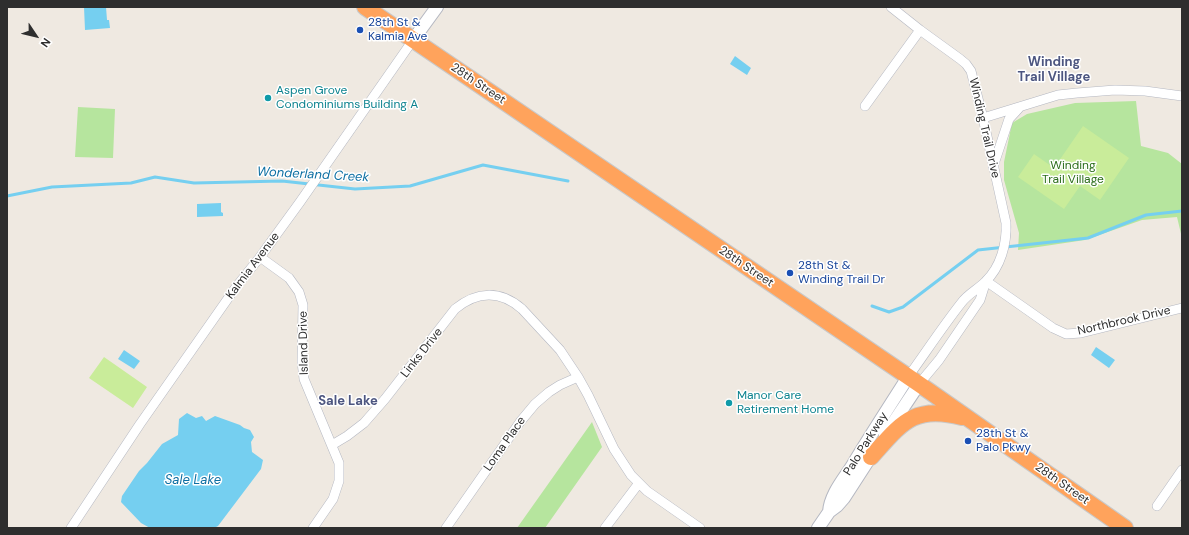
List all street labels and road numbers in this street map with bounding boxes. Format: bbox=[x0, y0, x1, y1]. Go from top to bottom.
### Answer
street label: 28th Street bbox=[448, 60, 508, 108]
street label: Winding Trail Drive bbox=[965, 76, 1003, 180]
street label: Kalmia Avenue bbox=[223, 230, 283, 302]
street label: 28th Street bbox=[716, 243, 776, 291]
street label: Northbrook Drive bbox=[1076, 303, 1172, 339]
street label: Island Drive bbox=[296, 311, 312, 375]
street label: Links Drive bbox=[398, 325, 446, 381]
street label: Palo Parkway bbox=[841, 410, 891, 478]
street label: Loma Place bbox=[481, 414, 529, 474]
street label: 28th Street bbox=[1032, 460, 1092, 508]

